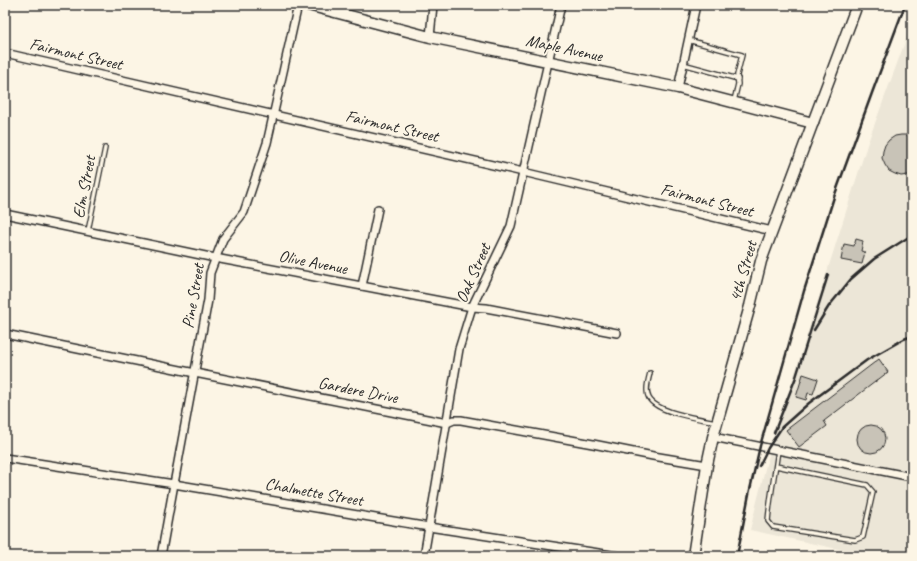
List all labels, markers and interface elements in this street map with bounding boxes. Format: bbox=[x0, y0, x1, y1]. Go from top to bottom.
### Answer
street label: Maple Avenue bbox=[524, 30, 606, 67]
street label: Fairmont Street bbox=[28, 33, 127, 75]
street label: Fairmont Street bbox=[344, 105, 443, 147]
street label: Elm Street bbox=[68, 152, 101, 220]
street label: Fairmont Street bbox=[659, 178, 758, 222]
street label: 4th Street bbox=[724, 236, 762, 304]
street label: Oak Street bbox=[451, 238, 496, 306]
street label: Olive Avenue bbox=[277, 245, 350, 279]
street label: Pine Street bbox=[177, 260, 209, 330]
street label: Gardere Drive bbox=[317, 372, 401, 408]
street label: Chalmette Street bbox=[264, 473, 367, 511]

